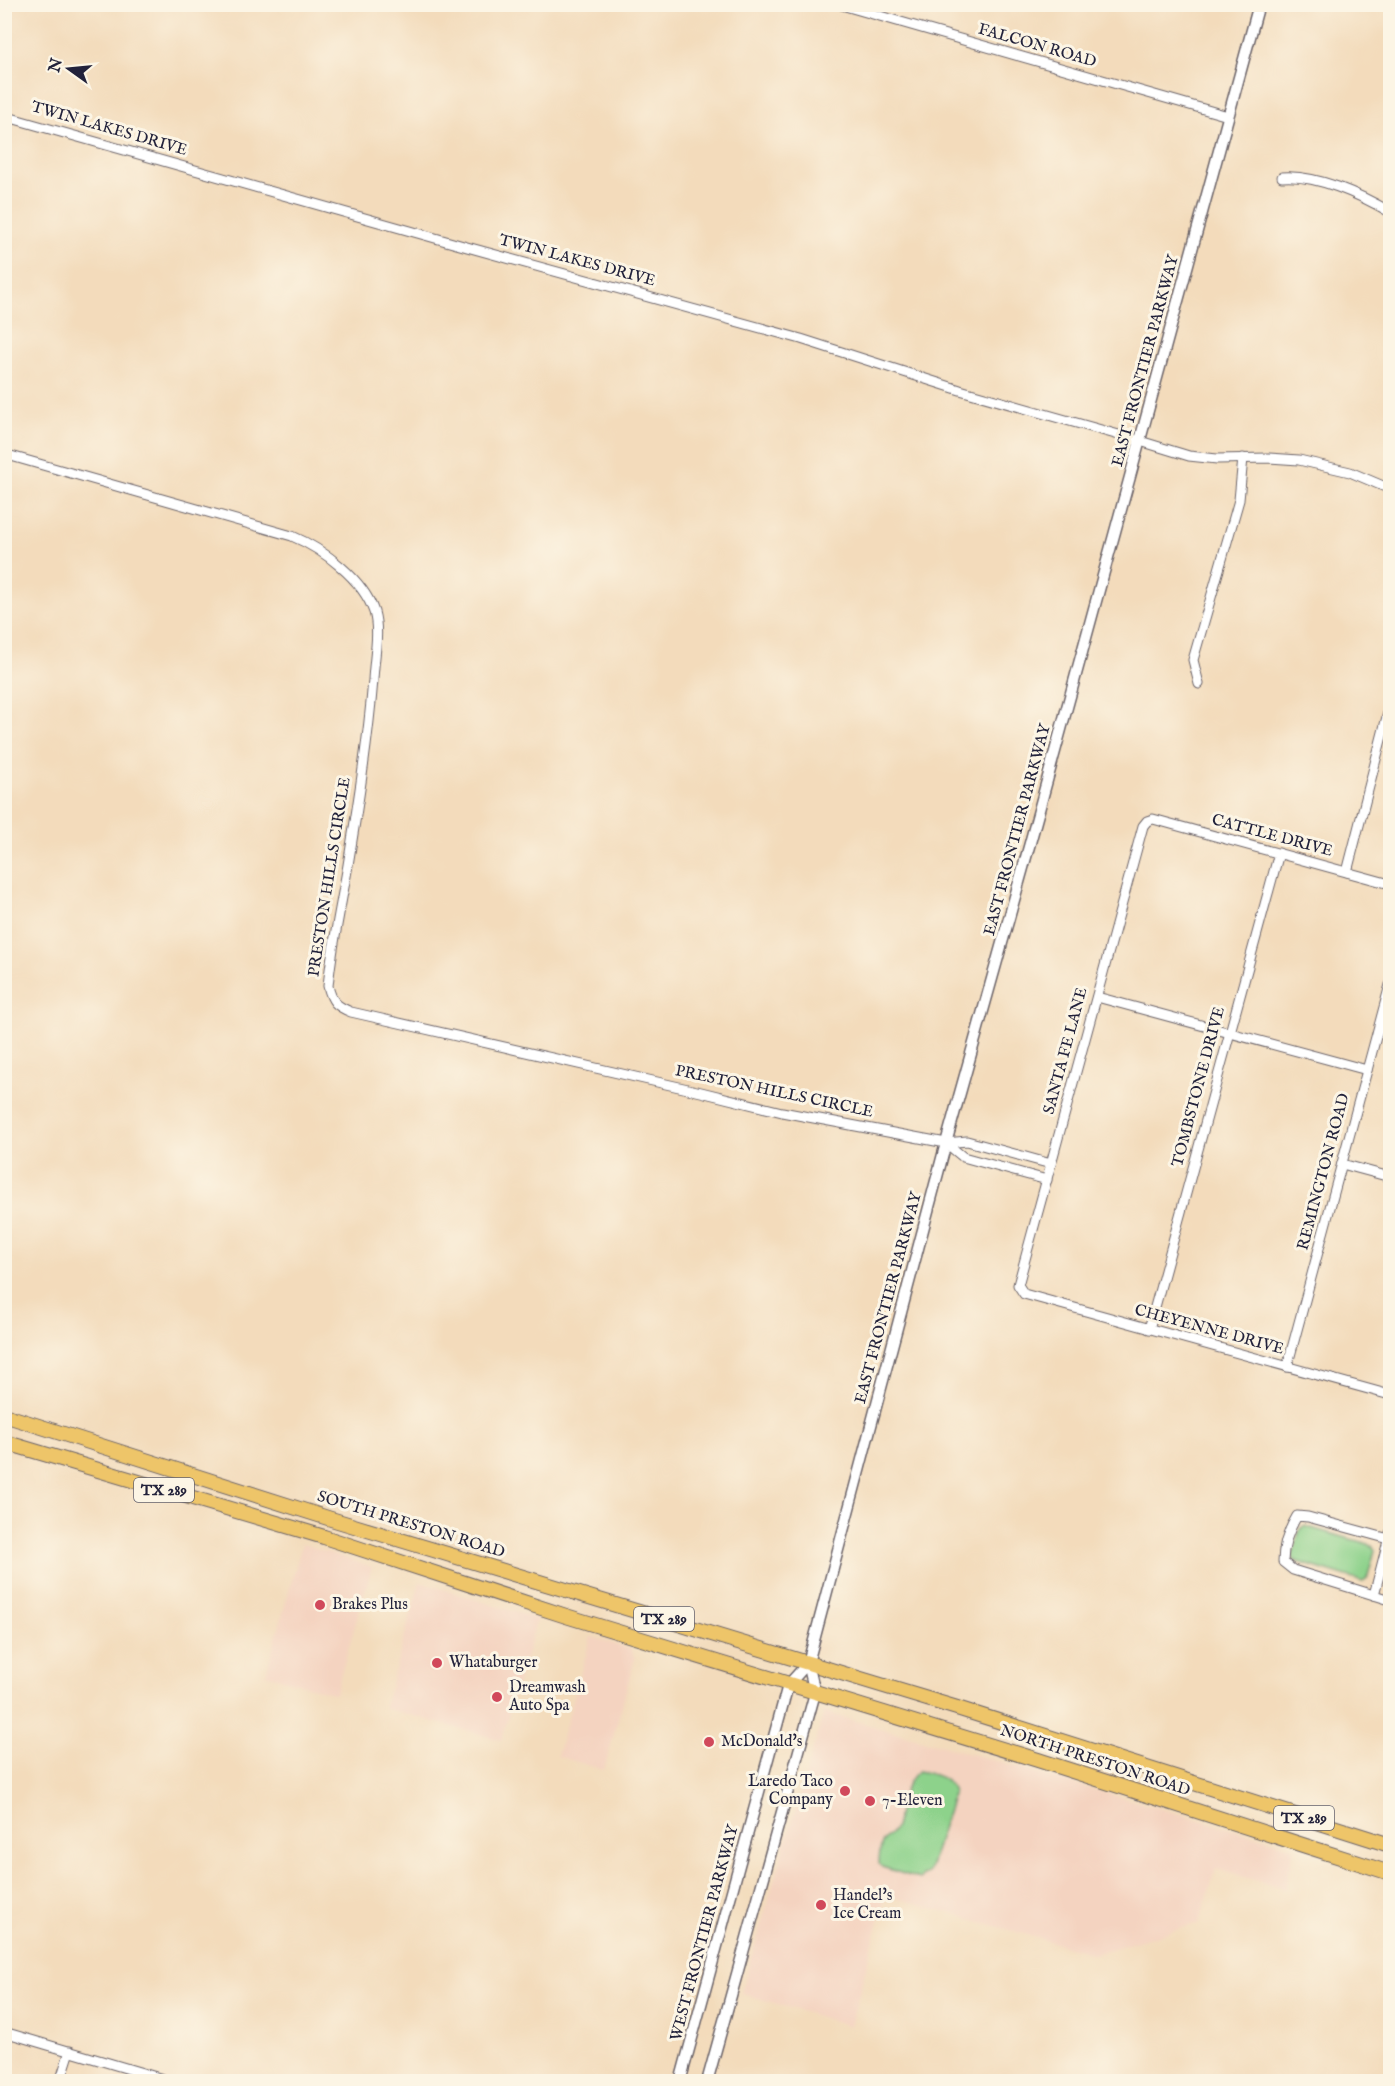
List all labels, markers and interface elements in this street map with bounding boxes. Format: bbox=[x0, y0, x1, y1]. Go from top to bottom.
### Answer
street label: FALCON ROAD bbox=[976, 20, 1099, 72]
north arrow bbox=[39, 39, 99, 99]
text: N bbox=[45, 56, 68, 76]
street label: TWIN LAKES DRIVE bbox=[29, 97, 189, 161]
street label: TWIN LAKES DRIVE bbox=[497, 230, 657, 292]
street label: EAST FRONTIER PARKWAY bbox=[1108, 252, 1184, 469]
street label: EAST FRONTIER PARKWAY bbox=[980, 721, 1056, 938]
street label: PRESTON HILLS CIRCLE bbox=[304, 776, 356, 978]
street label: CATTLE DRIVE bbox=[1209, 810, 1335, 862]
street label: SANTA FE LANE bbox=[1039, 986, 1093, 1116]
street label: TOMBSTONE DRIVE bbox=[1168, 1005, 1230, 1169]
street label: PRESTON HILLS CIRCLE bbox=[673, 1061, 875, 1123]
street label: REMINGTON ROAD bbox=[1293, 1091, 1355, 1253]
street label: EAST FRONTIER PARKWAY bbox=[851, 1189, 927, 1406]
street label: CHEYENNE DRIVE bbox=[1132, 1300, 1286, 1360]
road number: TX 289 bbox=[134, 1478, 194, 1502]
street label: SOUTH PRESTON ROAD bbox=[315, 1487, 507, 1563]
place label: Brakes Plus bbox=[332, 1595, 408, 1615]
marker: Brakes Plus bbox=[313, 1598, 327, 1612]
road number: TX 289 bbox=[634, 1607, 694, 1631]
place label: Whataburger bbox=[449, 1653, 537, 1673]
marker: Whataburger bbox=[430, 1656, 444, 1670]
place label: Dreamwash Auto Spa bbox=[508, 1678, 586, 1716]
marker: Dreamwash Auto Spa bbox=[490, 1690, 504, 1704]
street label: NORTH PRESTON ROAD bbox=[998, 1721, 1193, 1801]
place label: McDonald's bbox=[721, 1732, 803, 1752]
marker: McDonald's bbox=[702, 1735, 716, 1749]
place label: Laredo Taco Company bbox=[748, 1772, 833, 1810]
marker: Laredo Taco Company bbox=[838, 1784, 852, 1798]
place label: 7-Eleven bbox=[882, 1791, 943, 1811]
marker: 7-Eleven bbox=[863, 1794, 877, 1808]
road number: TX 289 bbox=[1274, 1806, 1334, 1830]
street label: WEST FRONTIER PARKWAY bbox=[666, 1822, 744, 2043]
place label: Handel's Ice Cream bbox=[833, 1886, 901, 1924]
marker: Handel's Ice Cream bbox=[814, 1898, 828, 1912]

